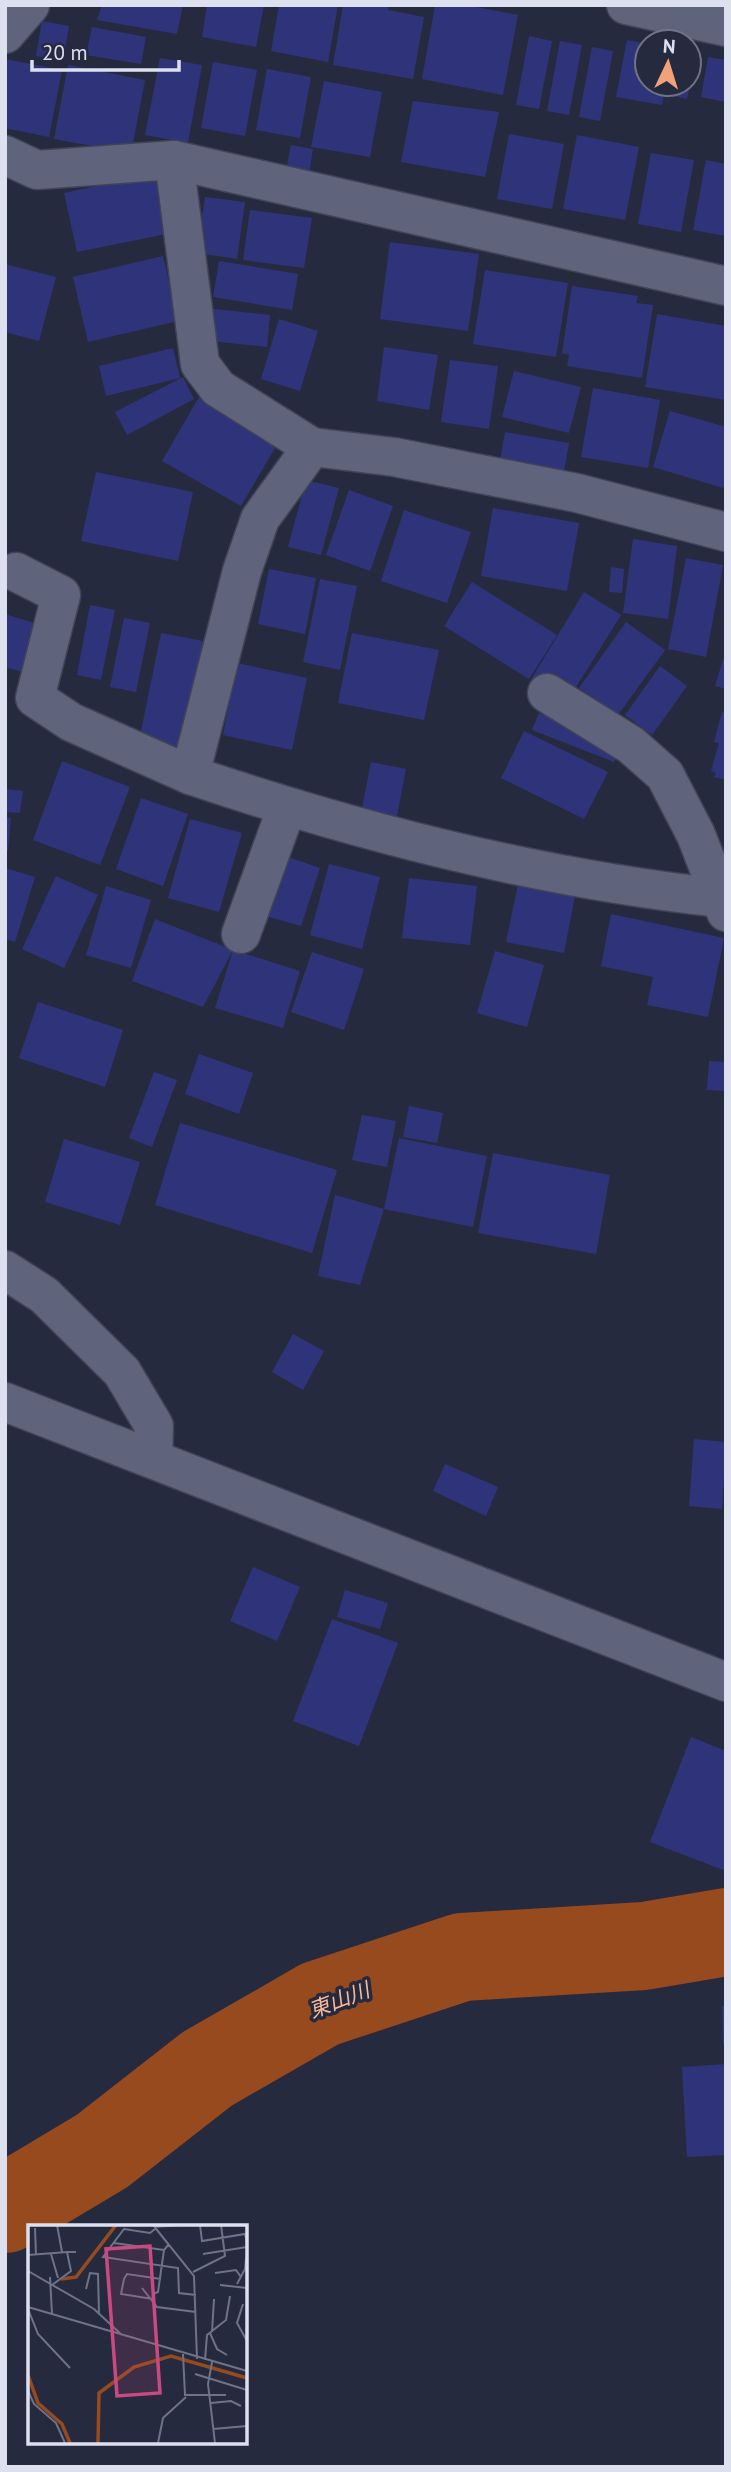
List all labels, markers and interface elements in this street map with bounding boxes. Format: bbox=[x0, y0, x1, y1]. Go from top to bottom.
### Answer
scale bar bbox=[32, 28, 178, 72]
north arrow bbox=[633, 28, 703, 98]
text: N bbox=[662, 34, 676, 58]
text: 20 m bbox=[42, 39, 88, 66]
water label: 東山川 bbox=[305, 1975, 375, 2024]
inset map bbox=[28, 2225, 247, 2444]

